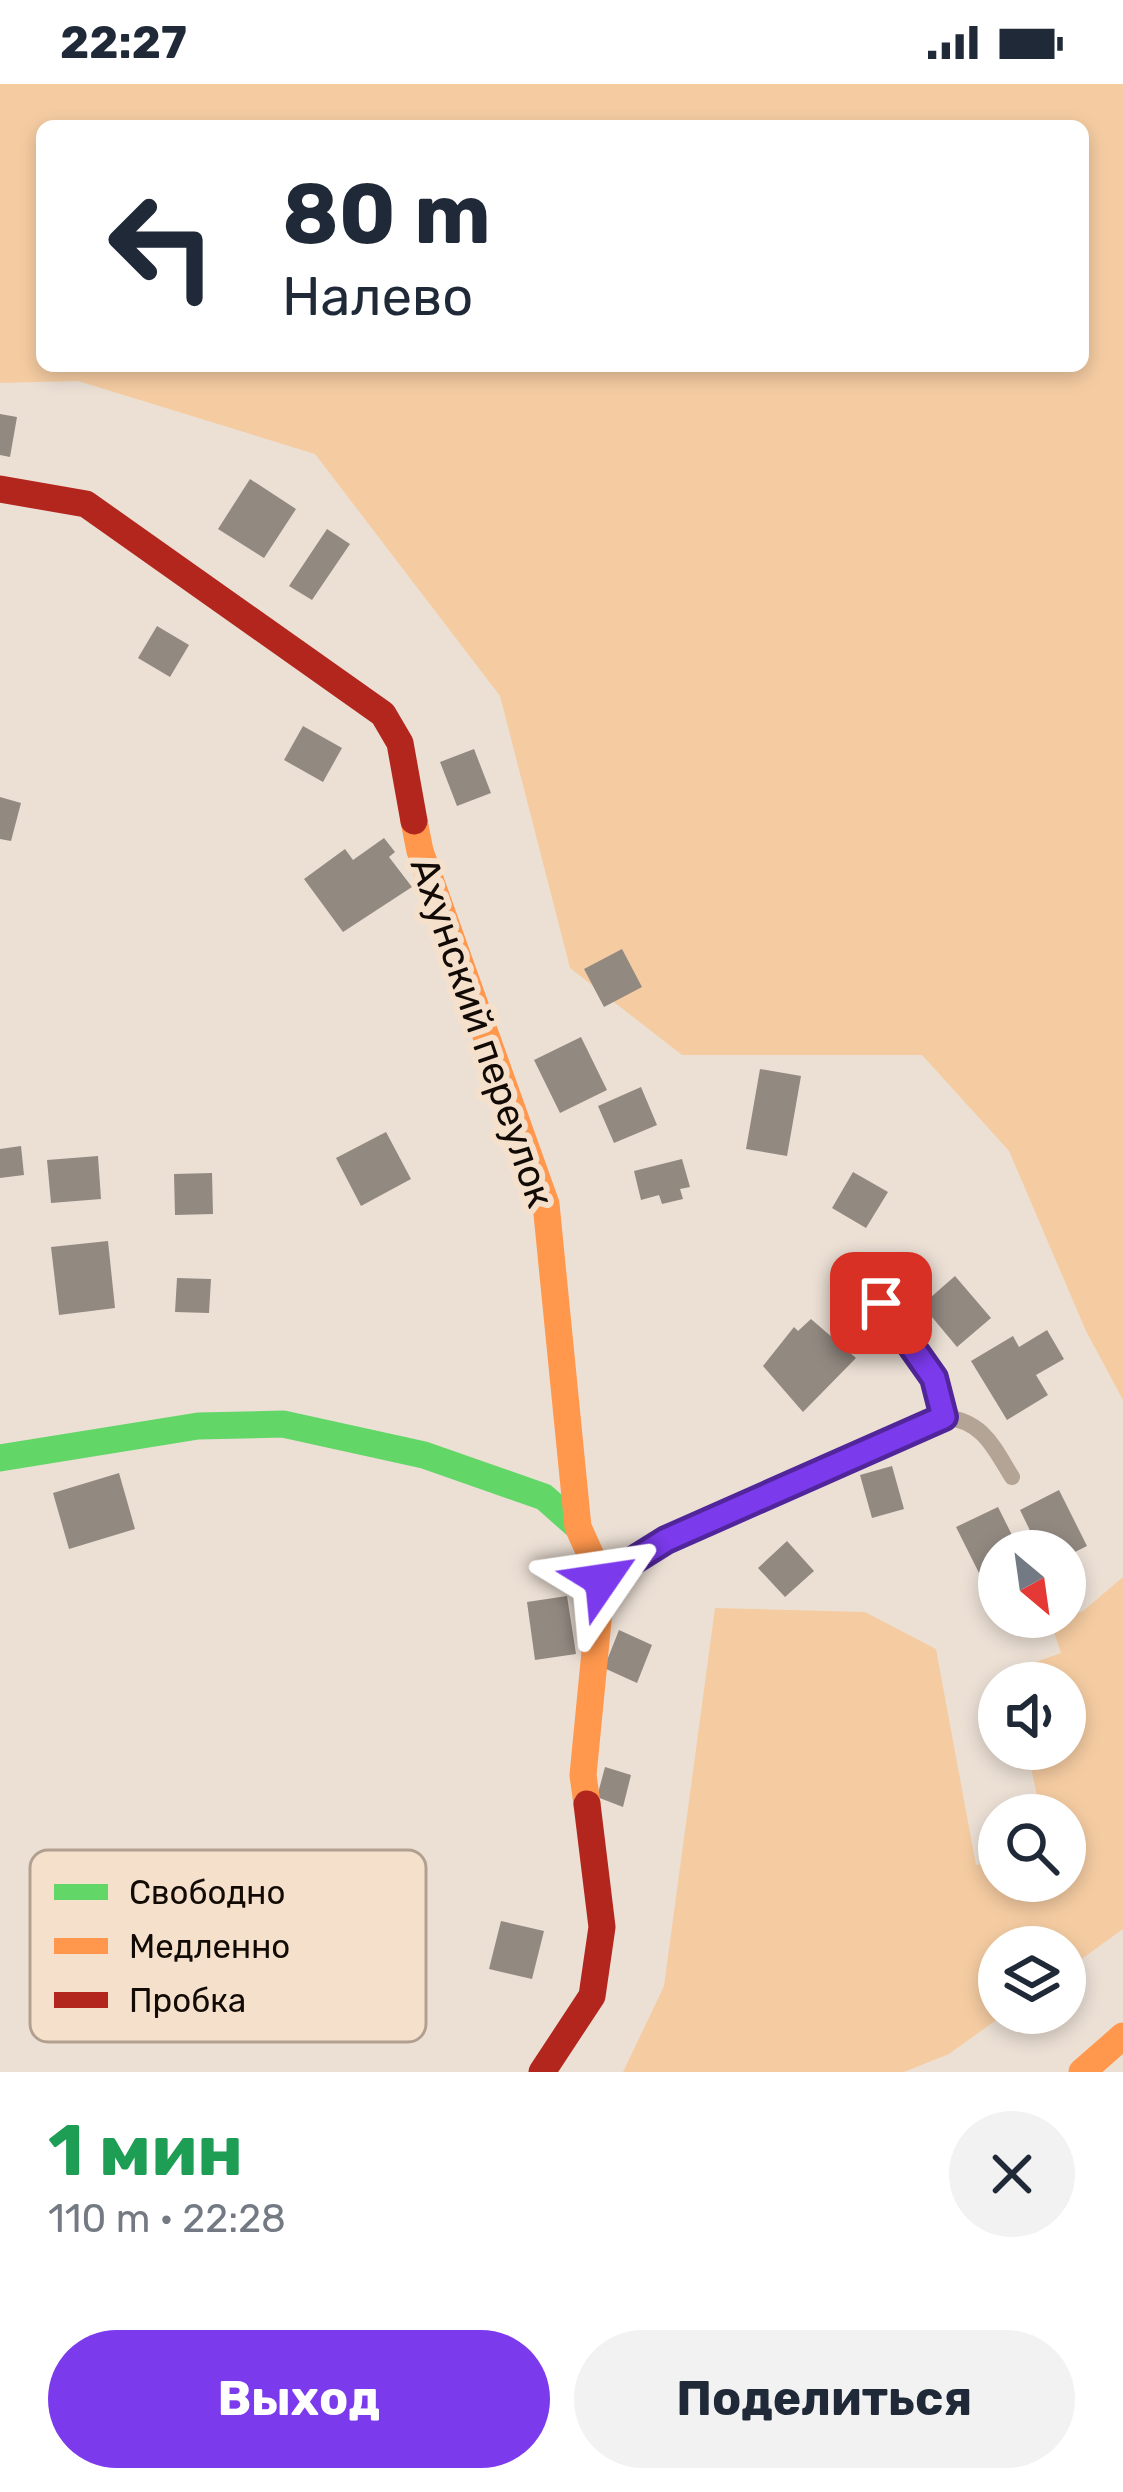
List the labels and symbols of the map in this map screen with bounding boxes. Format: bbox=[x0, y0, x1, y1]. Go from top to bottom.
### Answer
street label: Ахунский переулок bbox=[401, 851, 564, 1213]
pin bbox=[830, 1252, 932, 1354]
position arrow bbox=[539, 1517, 665, 1643]
north arrow bbox=[978, 1530, 1086, 1638]
legend bbox=[30, 1850, 426, 2042]
text: Свободно bbox=[129, 1873, 285, 1912]
text: Медленно bbox=[129, 1927, 290, 1966]
text: Пробка bbox=[129, 1981, 246, 2020]

